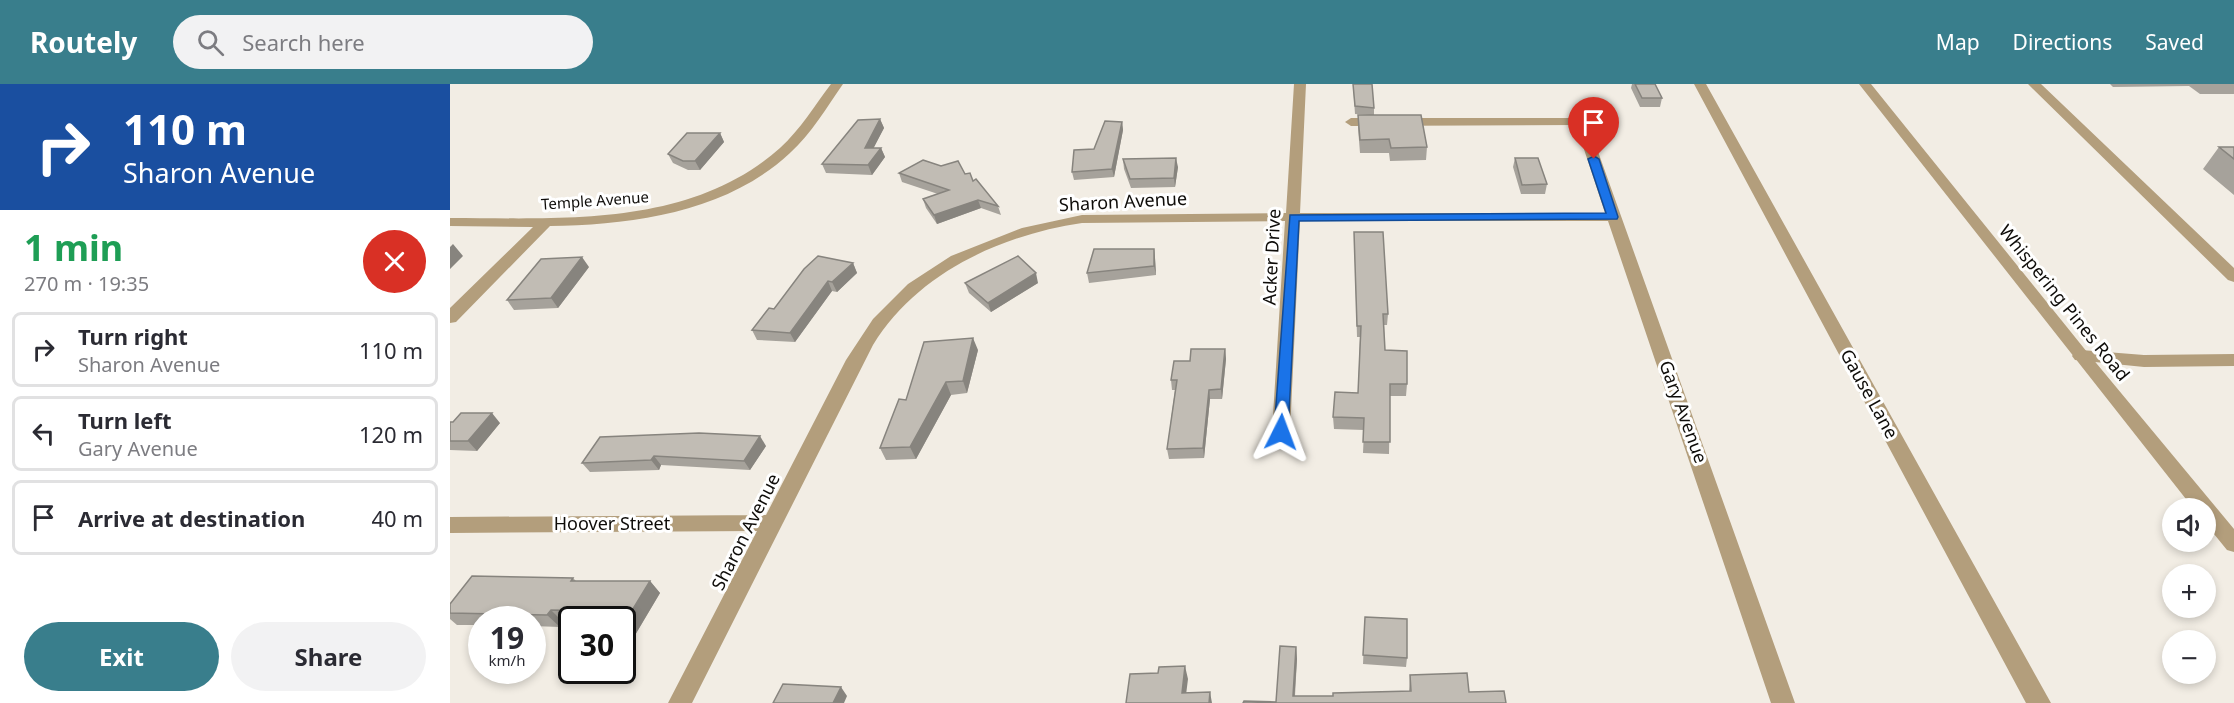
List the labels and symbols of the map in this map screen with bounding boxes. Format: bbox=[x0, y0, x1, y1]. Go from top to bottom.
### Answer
pin bbox=[1568, 97, 1619, 159]
street label: Temple Avenue bbox=[540, 186, 649, 214]
street label: Sharon Avenue bbox=[1058, 186, 1188, 216]
street label: Acker Drive bbox=[1256, 208, 1286, 306]
street label: Whispering Pines Road bbox=[1994, 219, 2135, 386]
street label: Gause Lane bbox=[1835, 345, 1904, 442]
street label: Gary Avenue bbox=[1654, 357, 1714, 466]
position arrow bbox=[1249, 400, 1313, 464]
street label: Sharon Avenue bbox=[705, 469, 785, 594]
street label: Hoover Street bbox=[554, 511, 671, 535]
speed limit sign: 30 bbox=[558, 606, 636, 684]

